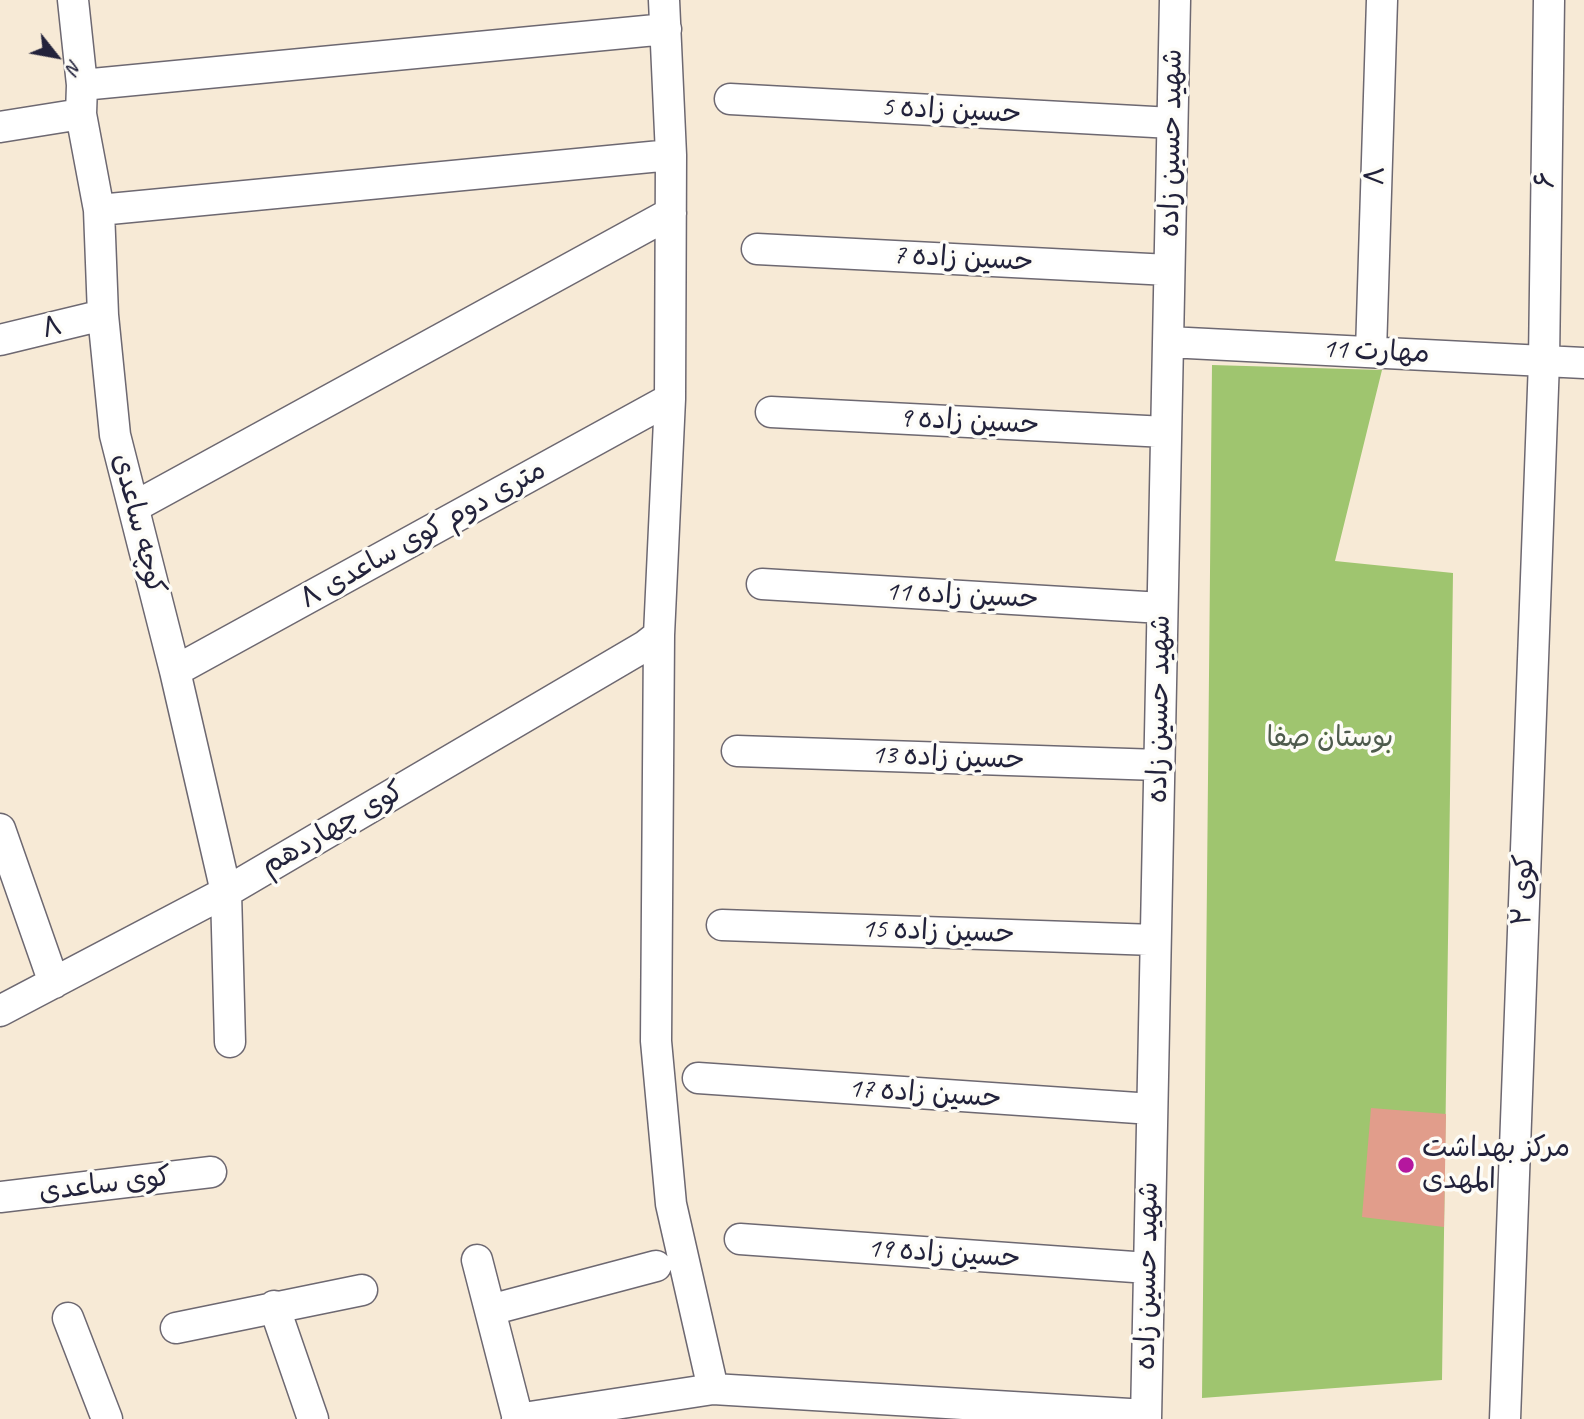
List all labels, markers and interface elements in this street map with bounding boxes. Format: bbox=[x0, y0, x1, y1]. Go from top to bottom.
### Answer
north arrow bbox=[21, 21, 91, 91]
street label: شهید حسین زاده bbox=[1154, 48, 1190, 238]
text: N bbox=[61, 56, 87, 78]
street label: حسین زاده 5 bbox=[880, 91, 1022, 131]
street label: ۸ bbox=[1359, 166, 1393, 186]
street label: ۶ bbox=[1529, 171, 1563, 189]
street label: حسین زاده 7 bbox=[892, 239, 1034, 279]
street label: ۸ bbox=[38, 309, 66, 347]
street label: مهارت 11 bbox=[1321, 332, 1431, 372]
street label: حسین زاده 9 bbox=[898, 402, 1040, 442]
street label: کوچه ساعدی bbox=[104, 450, 172, 598]
street label: ۸ متری دوم کوی ساعدی bbox=[294, 453, 552, 617]
street label: حسین زاده 11 bbox=[885, 575, 1039, 617]
street label: شهید حسین زاده bbox=[1142, 614, 1178, 804]
park label: بوستان صفا bbox=[1267, 722, 1393, 756]
street label: حسین زاده 13 bbox=[871, 739, 1025, 777]
street label: کوی چهاردهم bbox=[256, 775, 410, 883]
street label: کوی ۲ bbox=[1506, 854, 1542, 926]
street label: حسین زاده 15 bbox=[861, 913, 1015, 951]
street label: حسین زاده 17 bbox=[847, 1072, 1003, 1116]
place label: مرکز بهداشت المهدی bbox=[1422, 1132, 1570, 1198]
marker: مرکز بهداشت المهدی bbox=[1396, 1155, 1416, 1175]
street label: کوی ساعدی‌ bbox=[37, 1160, 173, 1210]
street label: شهید حسین زاده bbox=[1130, 1181, 1166, 1371]
street label: حسین زاده 19 bbox=[866, 1232, 1022, 1276]

